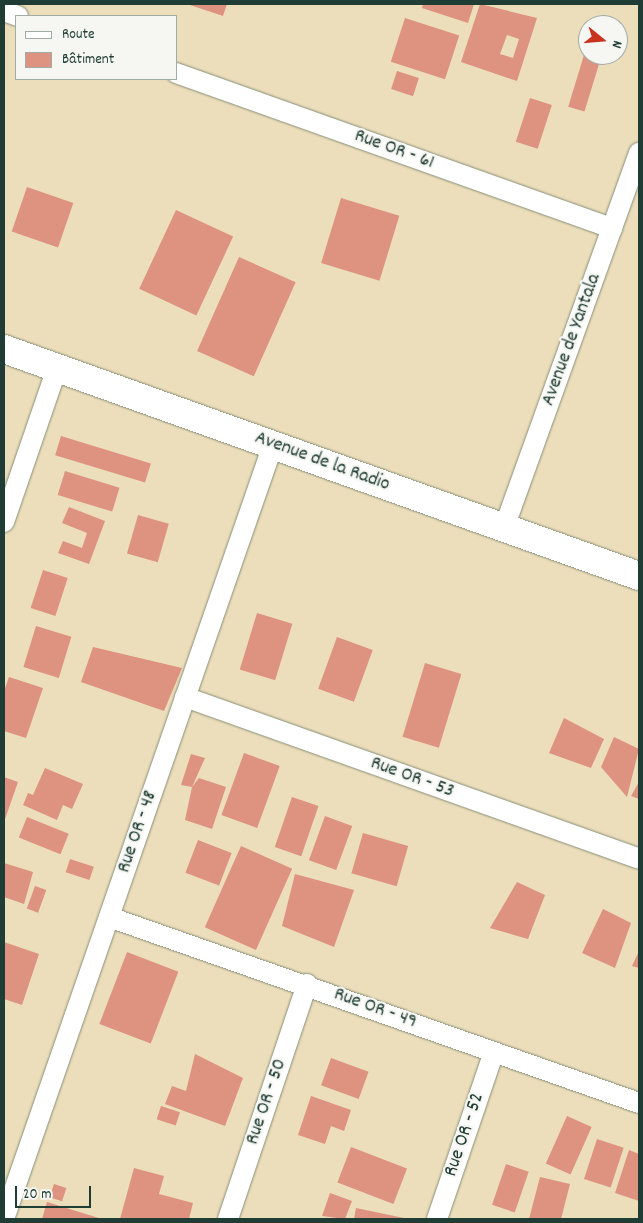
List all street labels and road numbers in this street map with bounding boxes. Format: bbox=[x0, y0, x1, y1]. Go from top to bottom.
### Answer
street label: Rue OR - 61 bbox=[351, 125, 437, 175]
street label: Avenue de Yantala bbox=[537, 271, 607, 409]
street label: Avenue de la Radio bbox=[251, 426, 393, 498]
street label: Rue OR - 53 bbox=[367, 752, 457, 804]
street label: Rue OR - 48 bbox=[113, 788, 163, 876]
street label: Rue OR - 49 bbox=[330, 983, 420, 1035]
street label: Rue OR - 50 bbox=[241, 1056, 293, 1148]
street label: Rue OR - 52 bbox=[439, 1090, 491, 1180]

